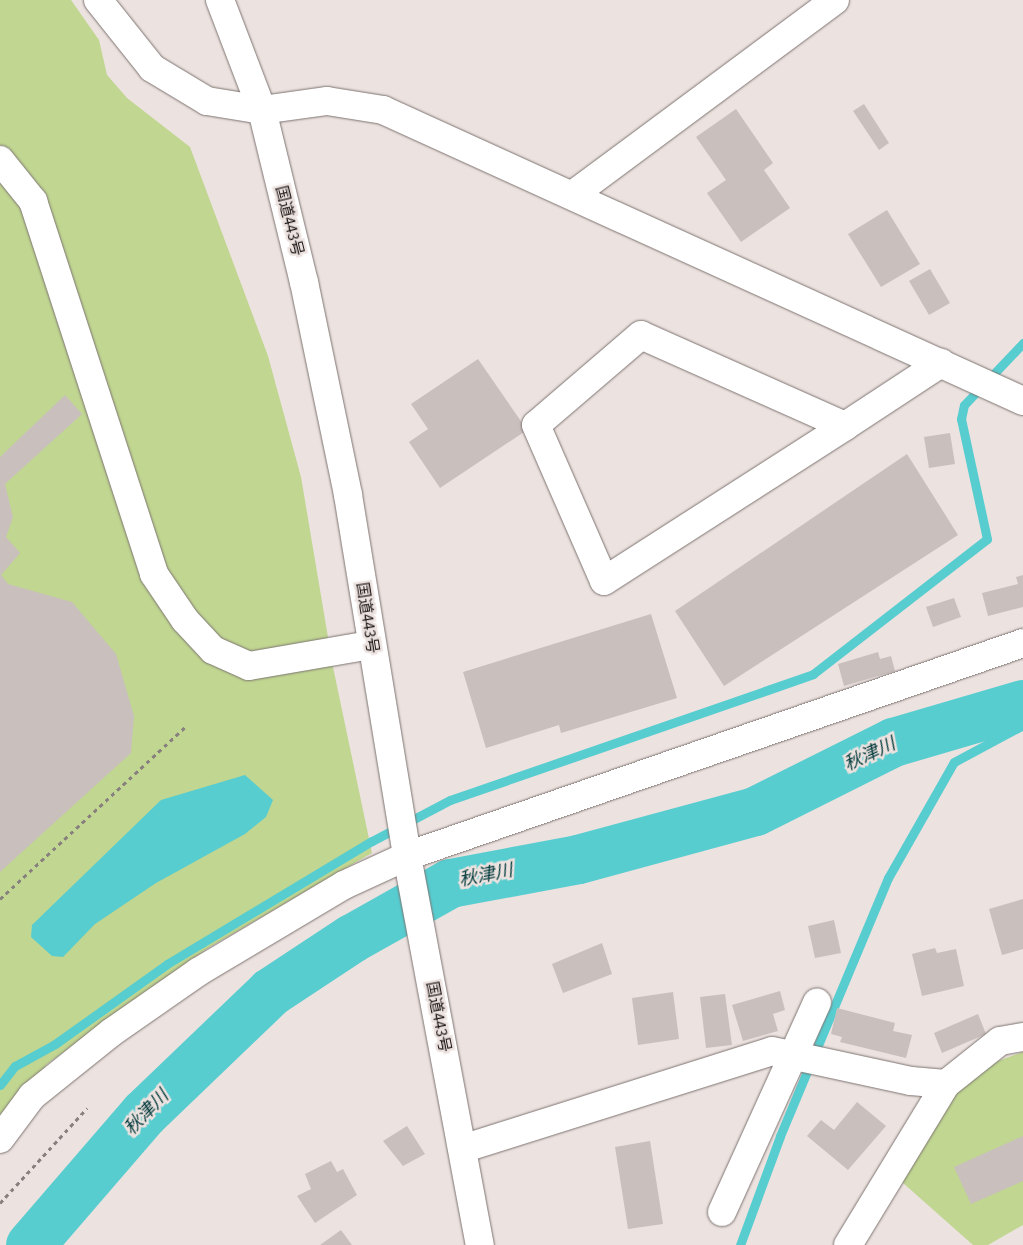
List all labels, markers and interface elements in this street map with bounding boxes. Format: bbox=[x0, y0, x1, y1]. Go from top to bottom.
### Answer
street label: 国道443号 bbox=[271, 184, 307, 258]
street label: 国道443号 bbox=[352, 581, 382, 655]
water label: 秋津川 bbox=[841, 734, 899, 776]
water label: 秋津川 bbox=[457, 860, 515, 892]
street label: 国道443号 bbox=[422, 980, 454, 1054]
water label: 秋津川 bbox=[120, 1086, 174, 1140]

